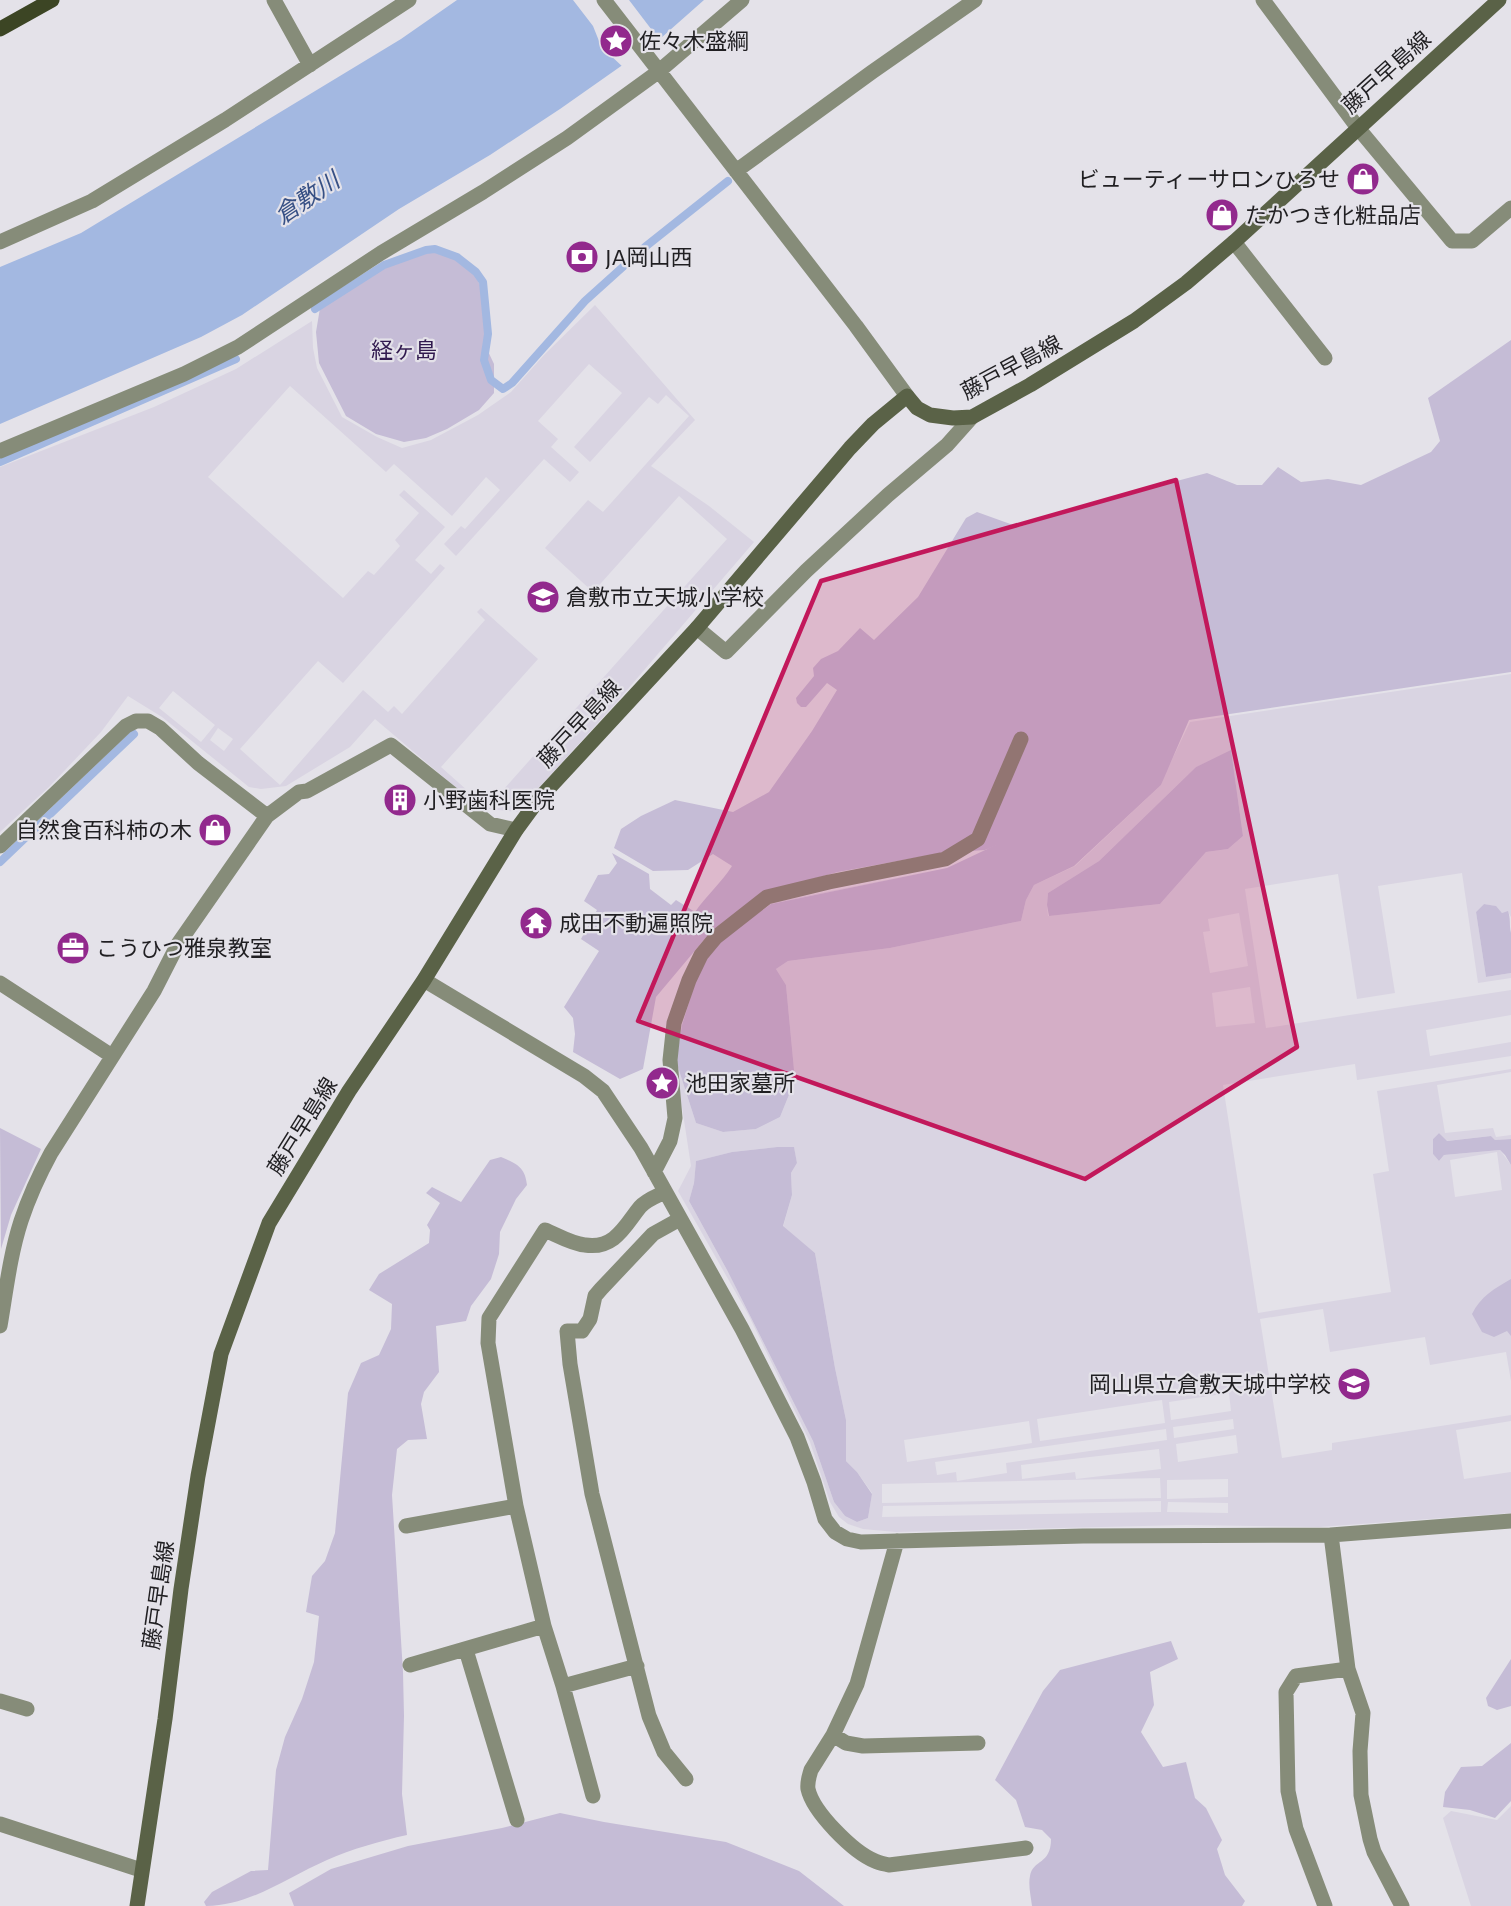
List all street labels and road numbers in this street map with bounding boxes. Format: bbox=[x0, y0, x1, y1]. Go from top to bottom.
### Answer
street label: 藤戸早島線 bbox=[1336, 25, 1436, 118]
street label: 藤戸早島線 bbox=[956, 329, 1066, 404]
street label: 藤戸早島線 bbox=[531, 673, 626, 772]
street label: 藤戸早島線 bbox=[261, 1072, 342, 1180]
street label: 藤戸早島線 bbox=[136, 1539, 179, 1651]

